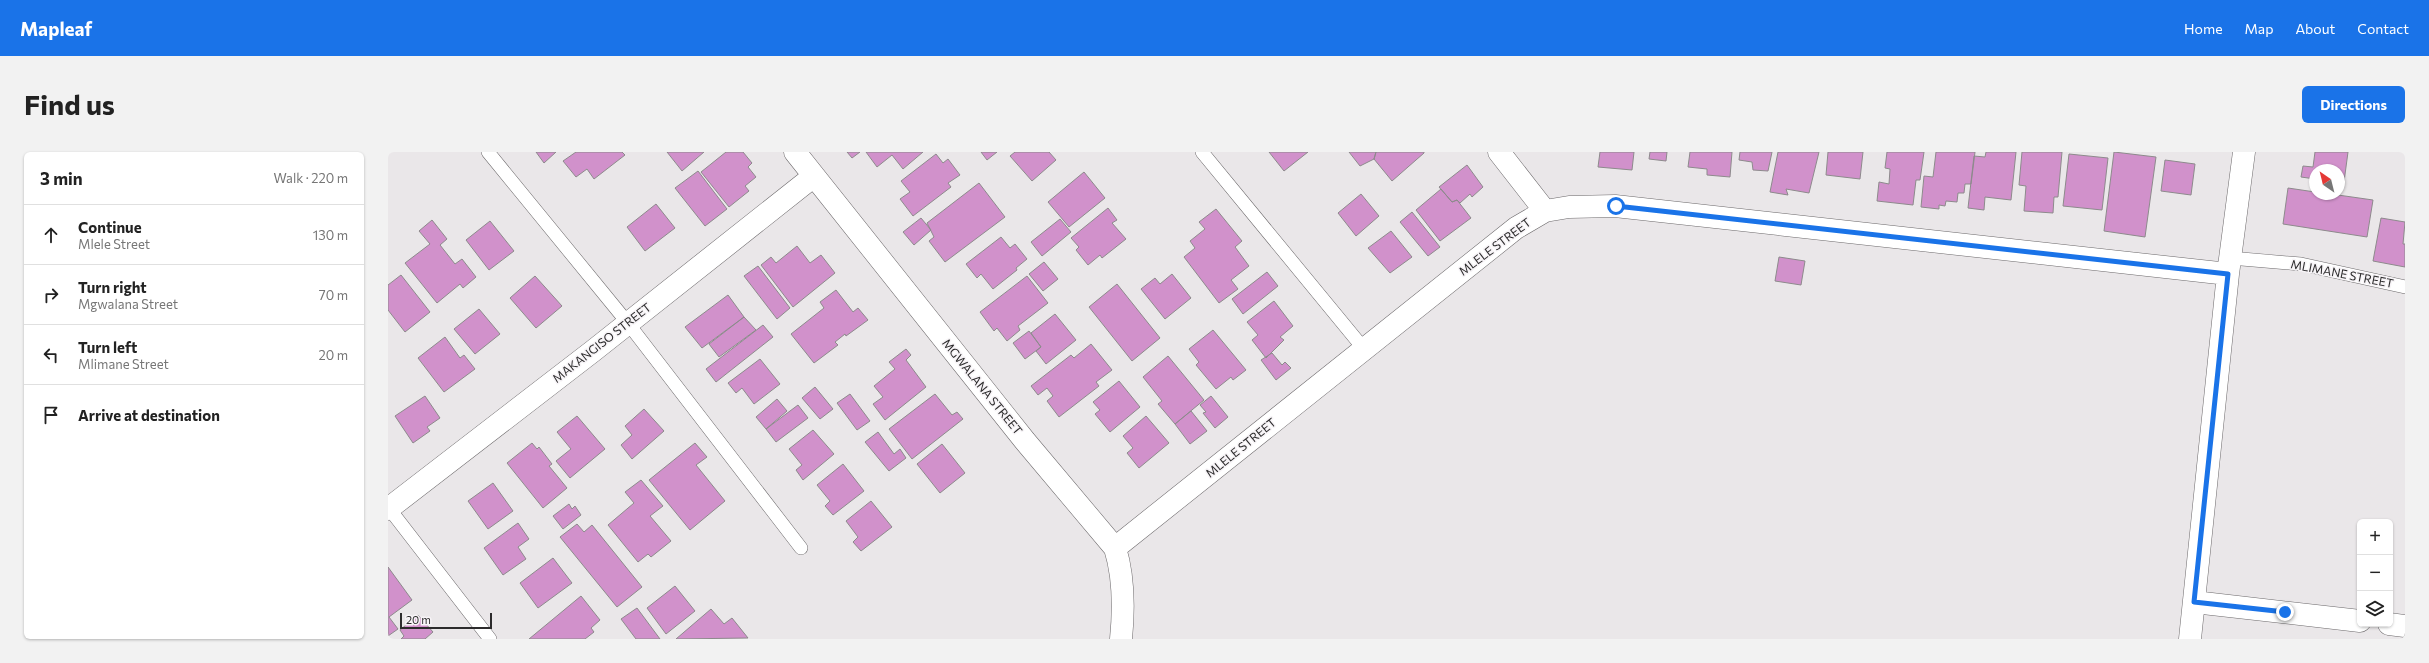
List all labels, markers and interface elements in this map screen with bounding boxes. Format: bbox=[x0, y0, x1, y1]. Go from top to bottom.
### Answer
text: Mapleaf bbox=[20, 17, 92, 40]
text: Home bbox=[2184, 20, 2223, 37]
text: Map bbox=[2245, 20, 2273, 37]
text: About bbox=[2295, 20, 2335, 37]
text: Contact bbox=[2357, 20, 2409, 37]
button: Directions bbox=[2302, 86, 2405, 123]
text: Find us bbox=[24, 87, 115, 121]
north arrow bbox=[2309, 164, 2345, 200]
text: 3 min bbox=[40, 168, 83, 189]
text: Walk · 220 m bbox=[274, 170, 348, 186]
route start bbox=[1607, 197, 1625, 215]
street label: MLELE STREET bbox=[1456, 214, 1533, 278]
text: Continue bbox=[78, 218, 142, 236]
icon: ahead bbox=[40, 224, 62, 246]
text: 130 m bbox=[313, 227, 348, 243]
text: Mlele Street bbox=[78, 236, 150, 252]
street label: MLIMANE STREET bbox=[2290, 256, 2395, 290]
text: Turn right bbox=[78, 278, 147, 296]
icon: right bbox=[40, 284, 62, 306]
text: 70 m bbox=[319, 287, 348, 303]
text: Mgwalana Street bbox=[78, 296, 178, 312]
street label: MAKANGISO STREET bbox=[549, 299, 654, 385]
street label: MGWALANA STREET bbox=[940, 336, 1026, 437]
text: Turn left bbox=[78, 338, 137, 356]
icon: left bbox=[40, 344, 62, 366]
text: 20 m bbox=[319, 347, 348, 363]
text: Mlimane Street bbox=[78, 356, 169, 372]
icon: arrive bbox=[40, 404, 62, 426]
text: Arrive at destination bbox=[78, 406, 220, 424]
street label: MLELE STREET bbox=[1202, 414, 1279, 480]
map controls bbox=[2357, 519, 2393, 627]
button: + bbox=[2357, 519, 2393, 555]
button: − bbox=[2357, 555, 2393, 591]
button: layers bbox=[2357, 591, 2393, 627]
route end bbox=[2276, 603, 2294, 621]
scale bar bbox=[400, 611, 492, 630]
text: 20 m bbox=[406, 613, 431, 626]

